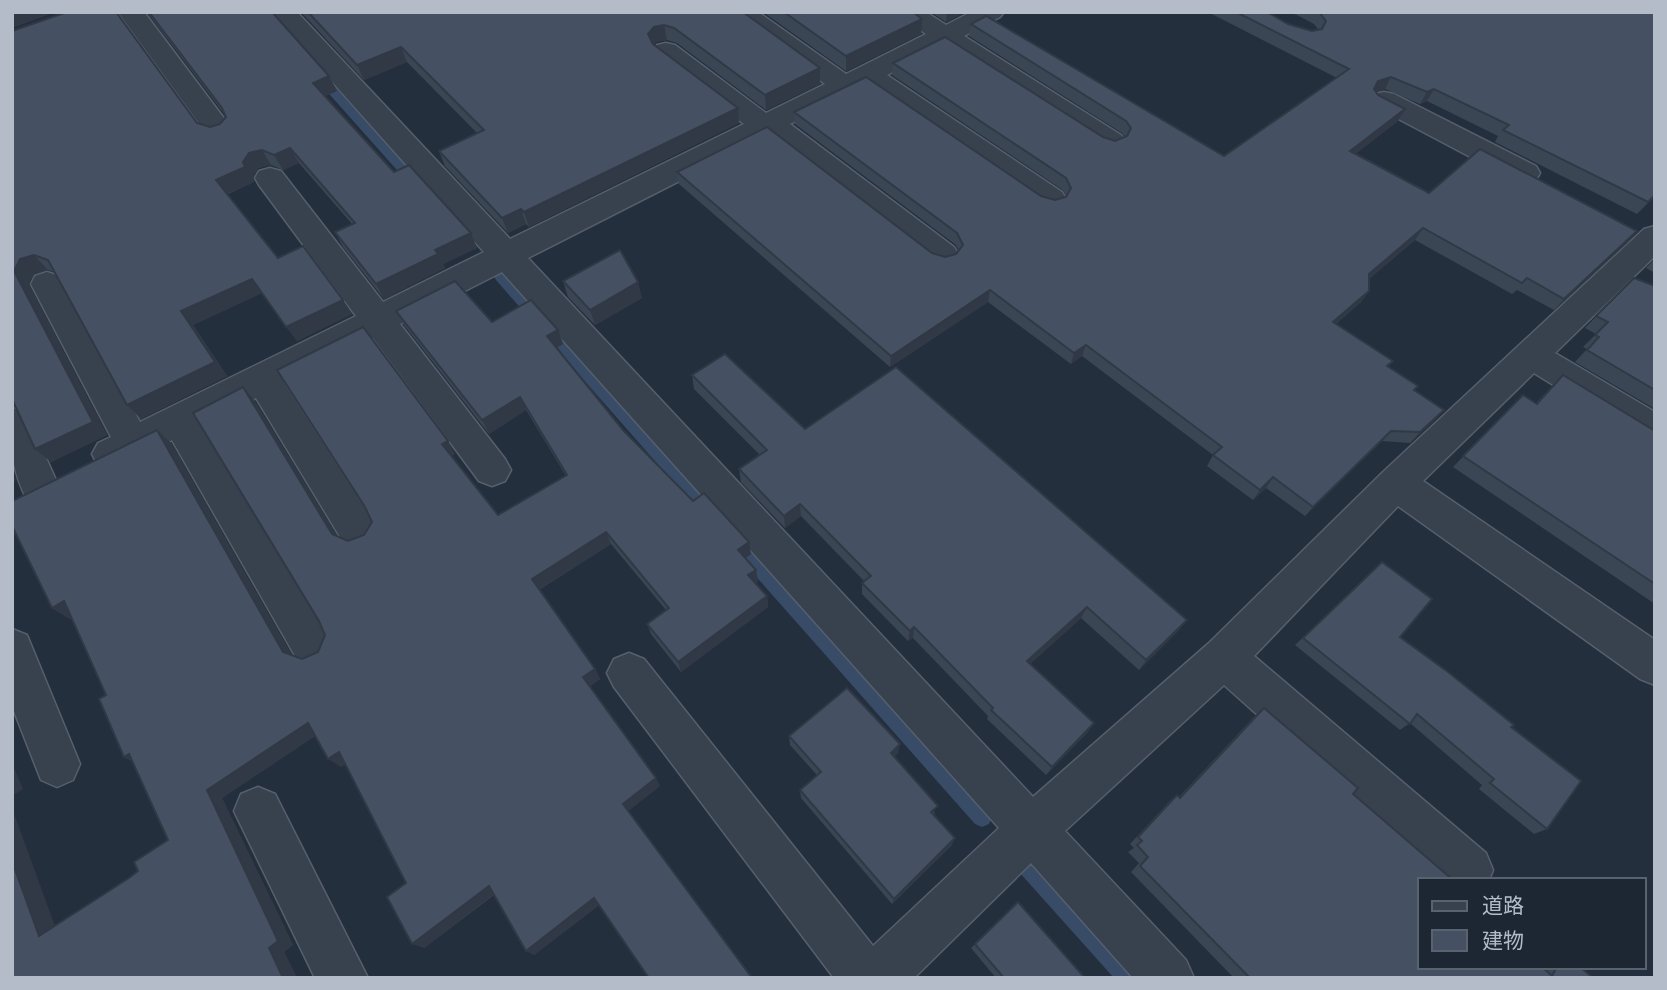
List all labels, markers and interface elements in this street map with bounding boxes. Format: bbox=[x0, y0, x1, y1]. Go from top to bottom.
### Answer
legend bbox=[1418, 878, 1646, 969]
text: 道路 bbox=[1482, 893, 1524, 918]
text: 建物 bbox=[1482, 928, 1524, 953]

